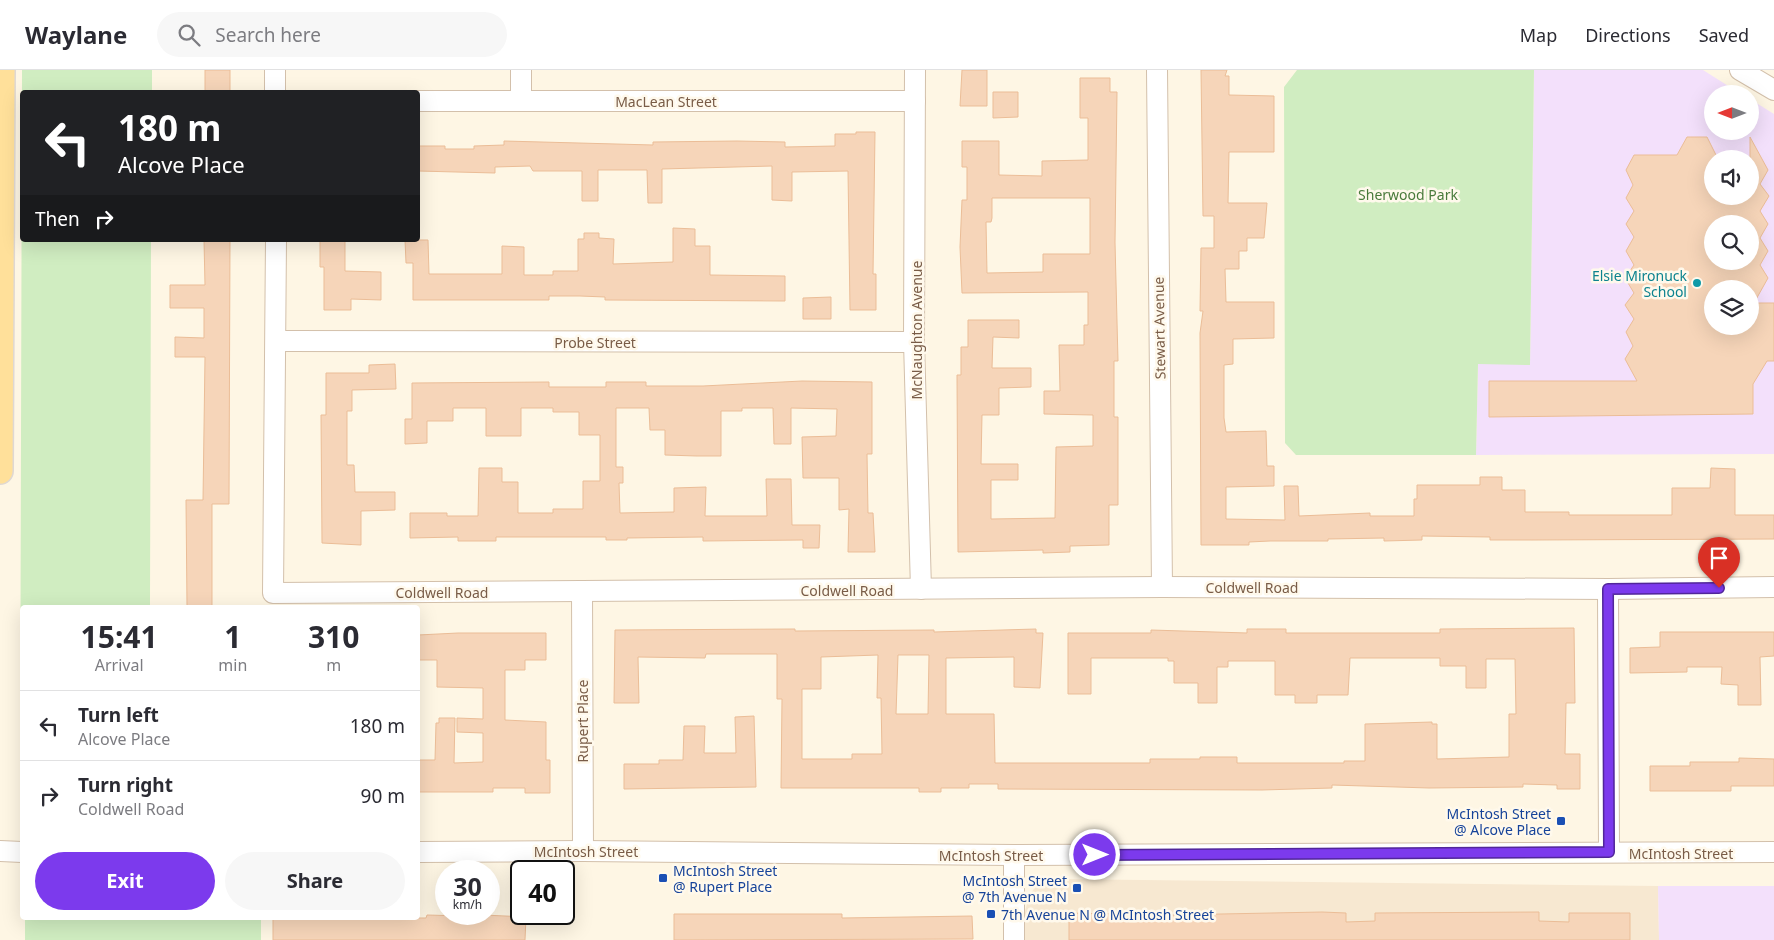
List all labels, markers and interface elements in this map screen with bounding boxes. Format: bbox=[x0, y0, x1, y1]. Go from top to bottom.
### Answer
search box bbox=[157, 12, 507, 57]
text: Waylane bbox=[25, 18, 127, 51]
icon: search bbox=[175, 21, 203, 49]
text: Search here bbox=[215, 22, 321, 48]
text: Map bbox=[1520, 23, 1557, 47]
text: Directions bbox=[1585, 23, 1671, 47]
text: Saved bbox=[1699, 23, 1749, 47]
north arrow bbox=[1704, 85, 1759, 140]
map controls bbox=[1704, 85, 1759, 335]
street label: MacLean Street bbox=[615, 92, 717, 111]
text: 180 m bbox=[118, 104, 221, 151]
icon: left bbox=[35, 110, 100, 175]
text: Alcove Place bbox=[118, 149, 245, 179]
button: sound bbox=[1704, 150, 1759, 205]
park label: Sherwood Park bbox=[1358, 185, 1458, 204]
icon: right bbox=[90, 205, 118, 233]
text: Then bbox=[35, 206, 80, 232]
button: search bbox=[1704, 215, 1759, 270]
street label: McNaughton Avenue bbox=[907, 260, 926, 399]
place label: Elsie Mironuck School bbox=[1592, 266, 1688, 301]
street label: Stewart Avenue bbox=[1149, 276, 1169, 380]
marker: Elsie Mironuck School bbox=[1691, 277, 1703, 289]
button: layers bbox=[1704, 280, 1759, 335]
street label: Probe Street bbox=[554, 333, 636, 352]
pin bbox=[1698, 537, 1740, 588]
icon: arrive bbox=[1705, 544, 1733, 572]
street label: Coldwell Road bbox=[1206, 578, 1298, 597]
street label: Coldwell Road bbox=[801, 581, 893, 600]
street label: Coldwell Road bbox=[396, 583, 488, 602]
text: 15:41 bbox=[81, 616, 158, 657]
text: 1 bbox=[224, 616, 241, 657]
text: 310 bbox=[308, 616, 359, 657]
text: Arrival bbox=[95, 654, 144, 676]
text: min bbox=[218, 654, 247, 676]
text: m bbox=[326, 654, 341, 676]
street label: Rupert Place bbox=[573, 679, 592, 762]
text: Turn left bbox=[78, 702, 159, 728]
icon: left bbox=[35, 712, 63, 740]
text: 180 m bbox=[350, 713, 405, 739]
text: Alcove Place bbox=[78, 728, 170, 750]
text: Turn right bbox=[78, 772, 173, 798]
icon: right bbox=[35, 782, 63, 810]
text: 90 m bbox=[361, 783, 405, 809]
text: Coldwell Road bbox=[78, 798, 184, 820]
place label: McIntosh Street @ Alcove Place bbox=[1447, 804, 1551, 839]
marker: McIntosh Street @ Alcove Place bbox=[1555, 815, 1567, 827]
position arrow bbox=[1068, 828, 1120, 880]
street label: McIntosh Street bbox=[534, 842, 638, 861]
street label: McIntosh Street bbox=[1629, 844, 1733, 863]
street label: McIntosh Street bbox=[939, 846, 1043, 865]
button: Exit bbox=[35, 852, 215, 910]
button: Share bbox=[225, 852, 405, 910]
speed limit sign: 40 bbox=[510, 860, 575, 925]
place label: McIntosh Street @ Rupert Place bbox=[673, 861, 777, 896]
text: 30 bbox=[453, 869, 482, 903]
place label: McIntosh Street @ 7th Avenue N bbox=[962, 871, 1067, 906]
marker: McIntosh Street @ Rupert Place bbox=[657, 872, 669, 884]
marker: McIntosh Street @ 7th Avenue N bbox=[1071, 882, 1083, 894]
text: km/h bbox=[453, 896, 482, 913]
place label: 7th Avenue N @ McIntosh Street bbox=[1001, 905, 1214, 924]
marker: 7th Avenue N @ McIntosh Street bbox=[985, 908, 997, 920]

